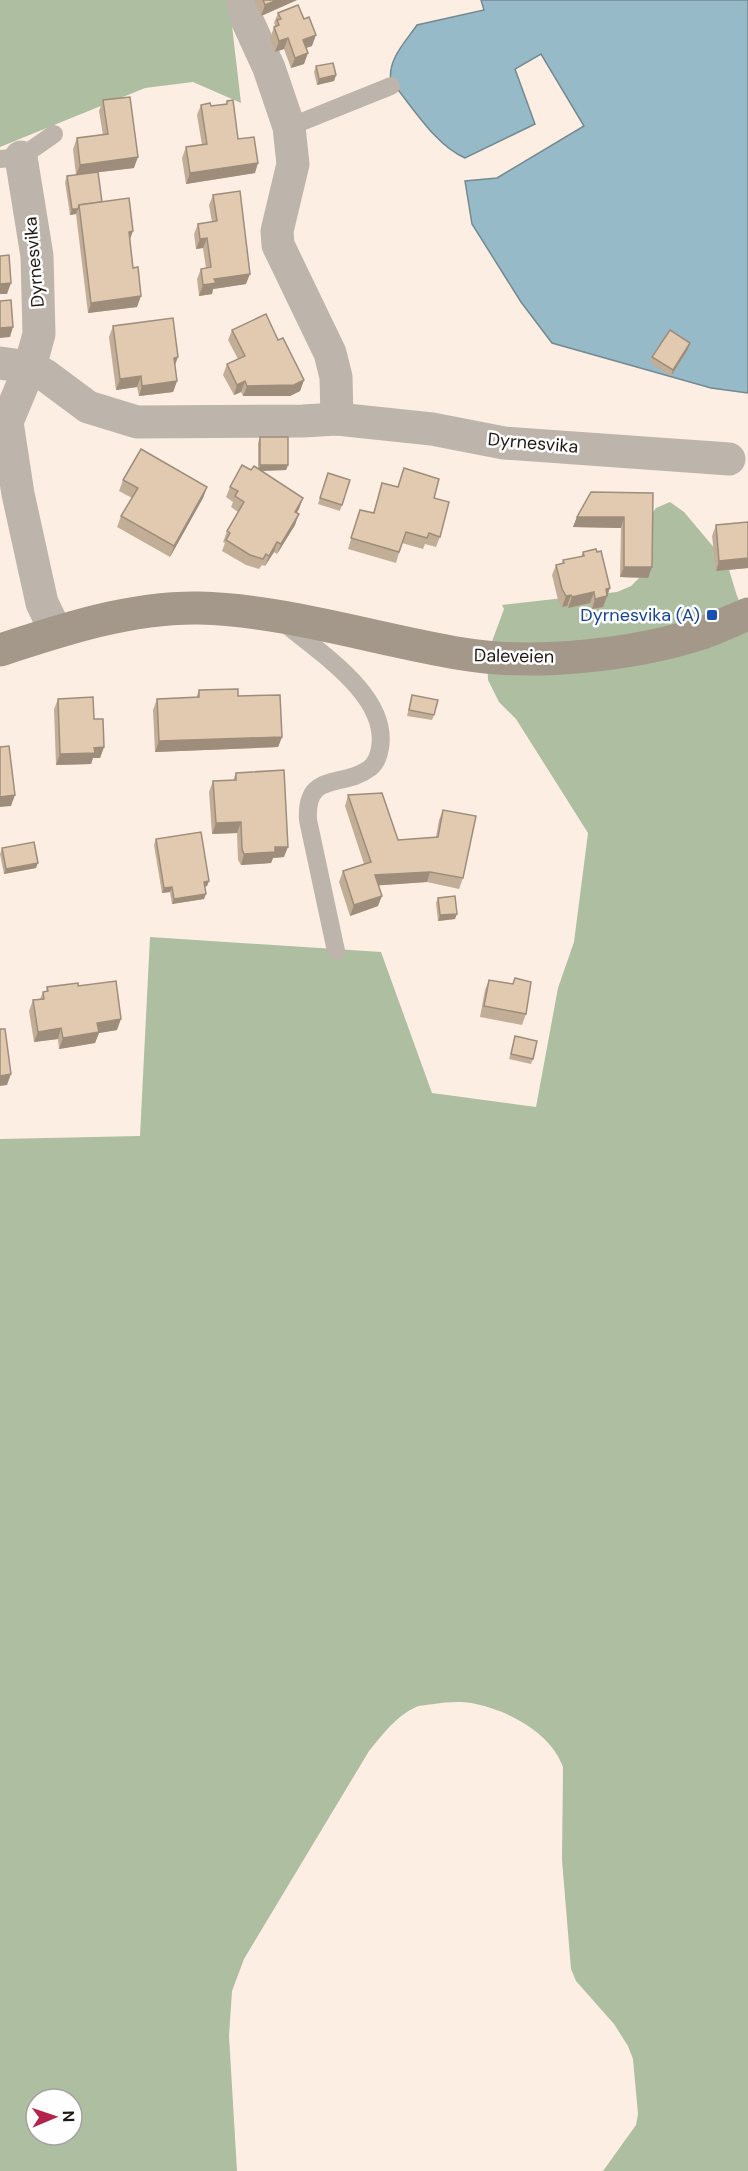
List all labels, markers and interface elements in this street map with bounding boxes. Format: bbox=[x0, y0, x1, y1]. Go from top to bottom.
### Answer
street label: Dyrnesvika bbox=[18, 216, 50, 308]
street label: Dyrnesvika bbox=[487, 427, 579, 459]
place label: Dyrnesvika (A) bbox=[580, 603, 700, 627]
marker: Dyrnesvika (A) bbox=[705, 608, 719, 622]
street label: Daleveien bbox=[474, 643, 554, 669]
north arrow bbox=[24, 2087, 84, 2147]
text: N bbox=[58, 2110, 79, 2123]

